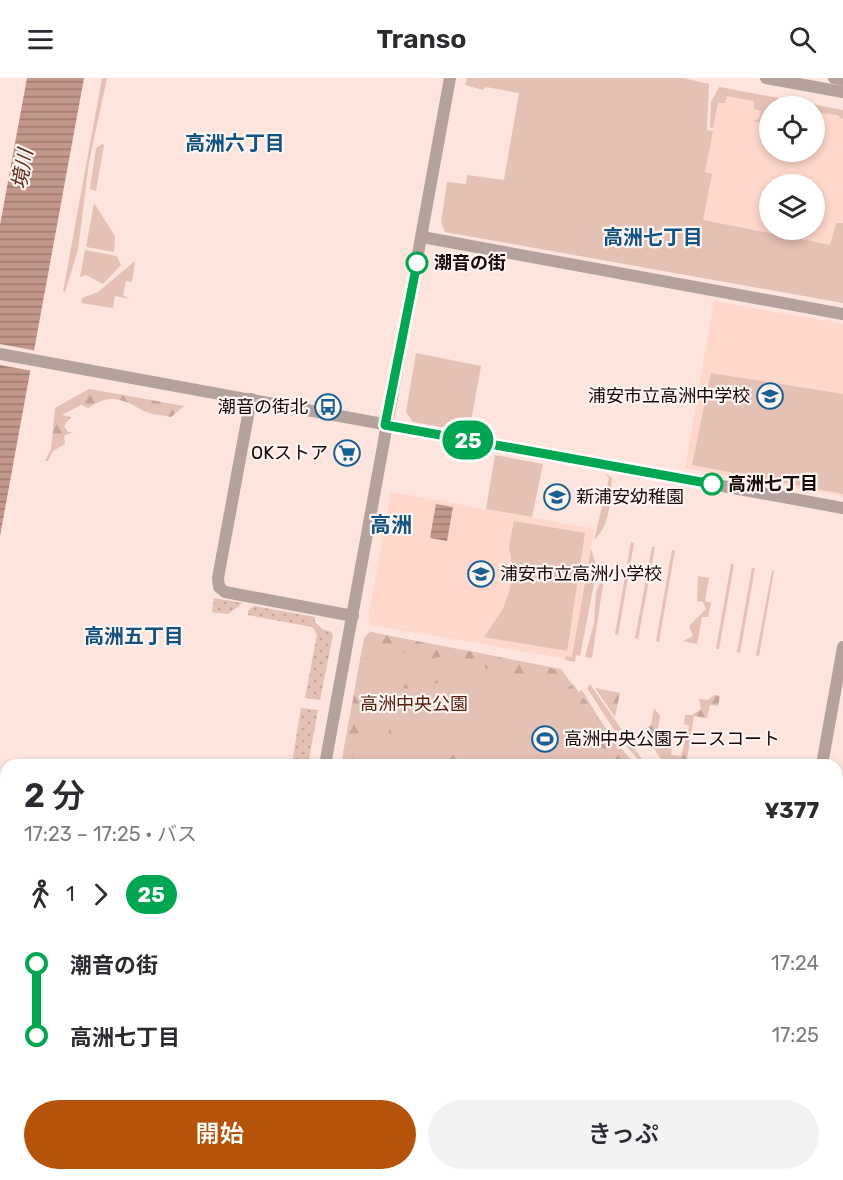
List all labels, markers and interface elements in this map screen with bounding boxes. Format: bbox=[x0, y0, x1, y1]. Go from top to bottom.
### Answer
icon: menu bbox=[24, 23, 57, 56]
text: Transo bbox=[376, 23, 467, 55]
icon: search bbox=[786, 23, 819, 56]
map controls bbox=[759, 96, 825, 240]
button: locate bbox=[759, 96, 825, 162]
district label: 高洲六丁目 bbox=[185, 131, 285, 155]
water label: 境川 bbox=[7, 145, 38, 191]
button: layers bbox=[759, 174, 825, 240]
district label: 高洲七丁目 bbox=[603, 225, 703, 249]
marker: 潮音の街 bbox=[406, 252, 428, 274]
place label: 潮音の街 bbox=[434, 252, 506, 274]
school or university icon: 浦安市立高洲中学校 bbox=[755, 381, 785, 411]
place label: 浦安市立高洲中学校 bbox=[588, 385, 750, 407]
bus stop icon: 潮音の街北 bbox=[313, 392, 343, 422]
place label: 潮音の街北 bbox=[218, 396, 308, 418]
line badge: 25 bbox=[441, 420, 495, 460]
text: 25 bbox=[454, 428, 482, 453]
supermarket icon: OKストア bbox=[332, 438, 362, 468]
place label: OKストア bbox=[251, 442, 328, 464]
marker: 高洲七丁目 bbox=[701, 473, 723, 495]
place label: 高洲七丁目 bbox=[728, 473, 818, 495]
school or university icon: 新浦安幼稚園 bbox=[542, 482, 572, 512]
place label: 新浦安幼稚園 bbox=[576, 486, 684, 508]
district label: 高洲 bbox=[370, 512, 412, 537]
school or university icon: 浦安市立高洲小学校 bbox=[466, 559, 496, 589]
place label: 浦安市立高洲小学校 bbox=[500, 563, 662, 585]
district label: 高洲五丁目 bbox=[84, 624, 184, 648]
park label: 高洲中央公園 bbox=[360, 693, 468, 715]
sports icon: 高洲中央公園テニスコート bbox=[530, 724, 560, 754]
place label: 高洲中央公園テニスコート bbox=[564, 728, 780, 750]
text: 2 分 bbox=[24, 776, 85, 815]
text: ¥377 bbox=[764, 797, 819, 824]
text: 17:23 – 17:25 · バス bbox=[24, 822, 197, 846]
icon: walk bbox=[24, 878, 57, 911]
icon: forward bbox=[84, 878, 117, 911]
text: 1 bbox=[66, 882, 75, 906]
text: 25 bbox=[138, 882, 165, 907]
text: 17:24 bbox=[771, 951, 819, 975]
text: 潮音の街 bbox=[70, 952, 158, 979]
text: 17:25 bbox=[771, 1023, 819, 1047]
text: 高洲七丁目 bbox=[70, 1024, 180, 1051]
button: 開始 bbox=[24, 1100, 416, 1169]
button: きっぷ bbox=[428, 1100, 819, 1169]

